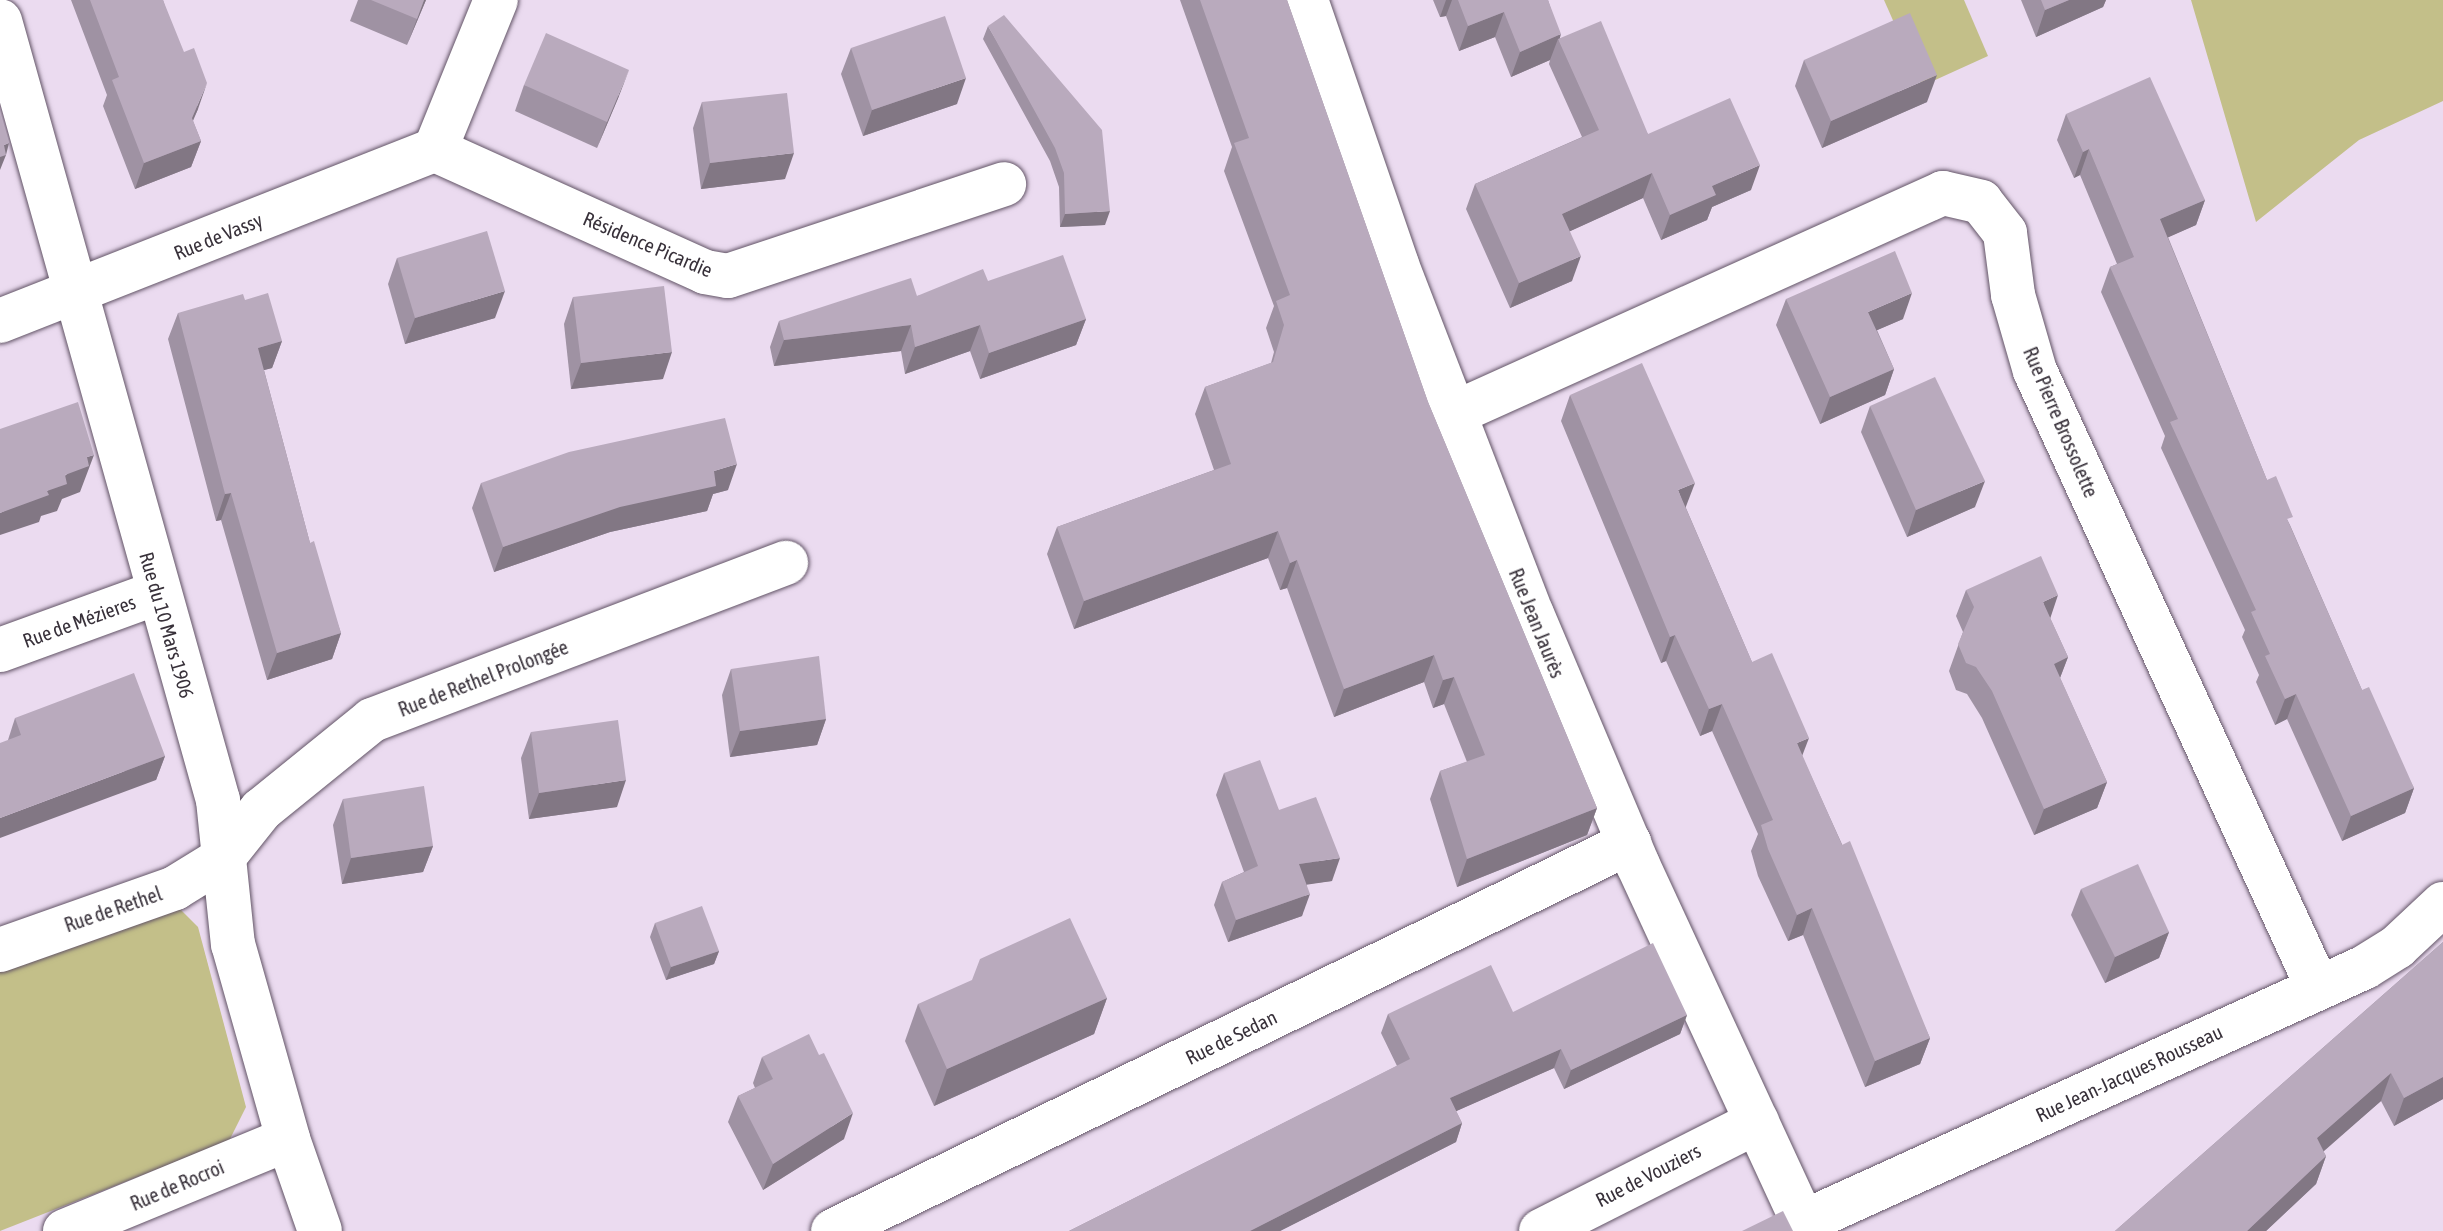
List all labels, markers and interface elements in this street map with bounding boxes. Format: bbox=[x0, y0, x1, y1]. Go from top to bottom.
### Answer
street label: Résidence Picardie bbox=[580, 206, 716, 282]
street label: Rue de Vassy bbox=[170, 207, 266, 265]
street label: Rue Pierre Brossolette bbox=[2018, 343, 2104, 501]
street label: Rue du 10 Mars 1906 bbox=[135, 549, 199, 701]
street label: Rue Jean Jaurès bbox=[1504, 565, 1570, 681]
street label: Rue de Mézieres bbox=[19, 590, 139, 652]
street label: Rue de Rethel Prolongée bbox=[395, 635, 571, 721]
street label: Rue de Rethel bbox=[61, 881, 165, 937]
street label: Rue de Sedan bbox=[1181, 1005, 1281, 1069]
street label: Rue Jean-Jacques Rousseau bbox=[2032, 1019, 2226, 1127]
street label: Rue de Vouziers bbox=[1591, 1138, 1705, 1212]
street label: Rue de Rocroi bbox=[127, 1155, 227, 1215]

